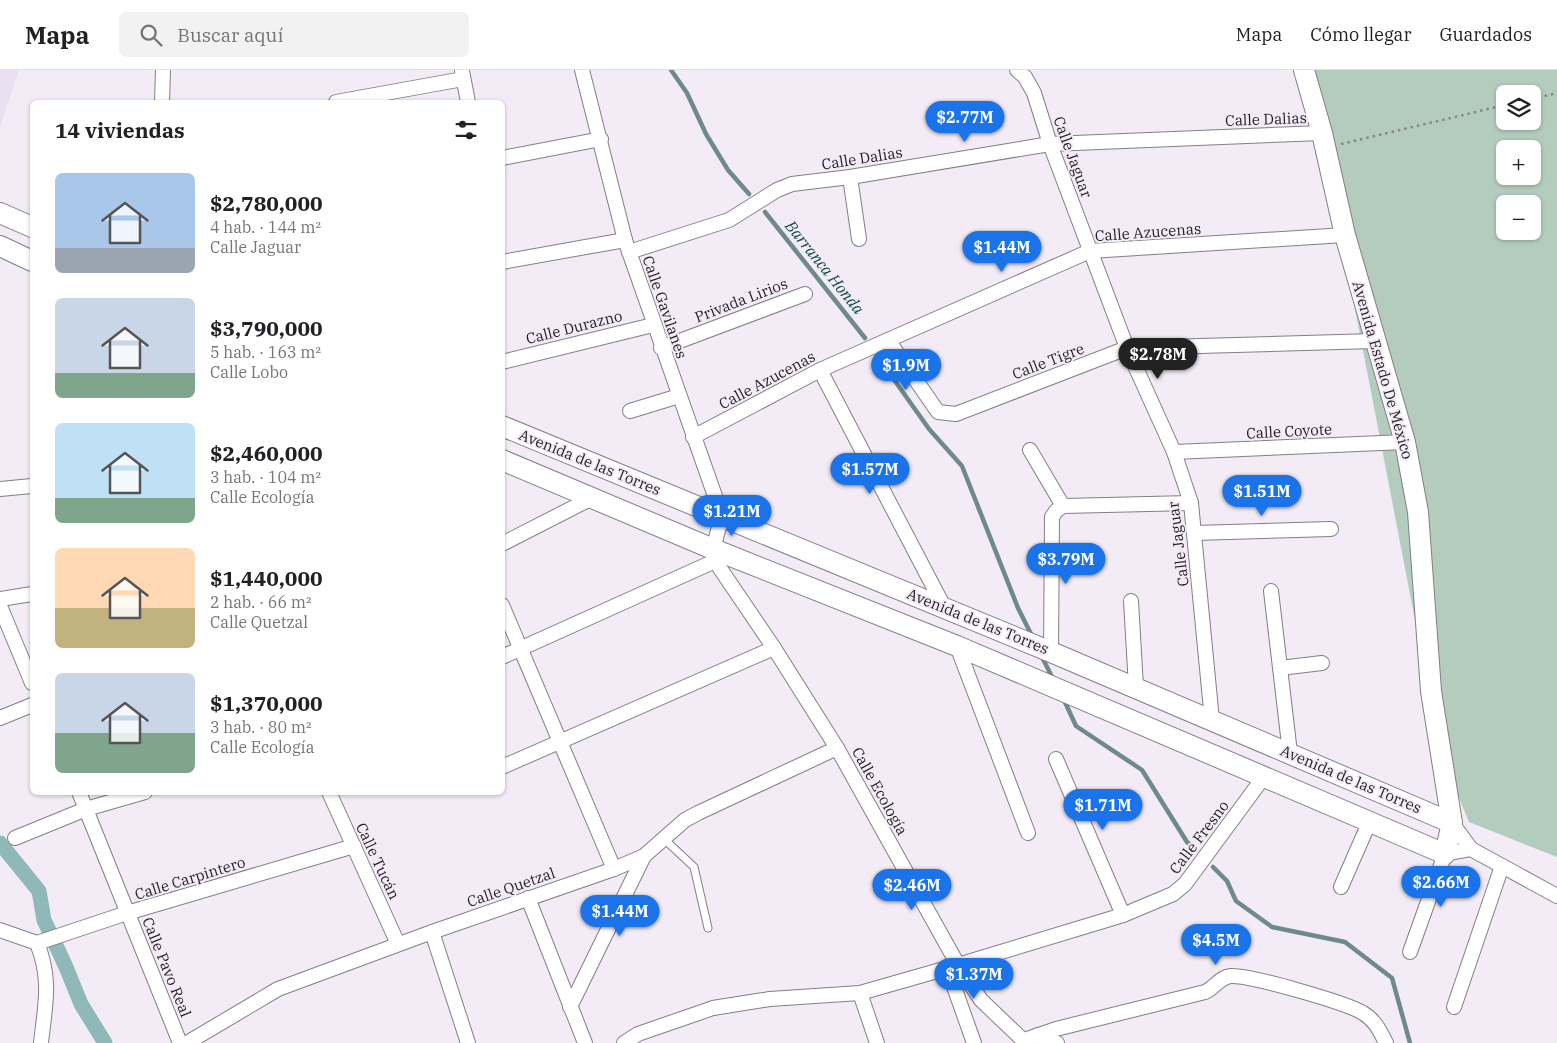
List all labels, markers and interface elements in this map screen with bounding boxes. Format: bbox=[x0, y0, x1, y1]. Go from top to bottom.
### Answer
search box bbox=[119, 12, 469, 57]
text: Mapa bbox=[25, 19, 89, 51]
icon: search bbox=[137, 21, 165, 49]
text: Buscar aquí bbox=[177, 23, 283, 47]
text: Mapa bbox=[1236, 23, 1282, 46]
text: Cómo llegar bbox=[1310, 23, 1411, 46]
text: Guardados bbox=[1439, 23, 1532, 46]
map controls bbox=[1496, 85, 1541, 240]
button: layers bbox=[1496, 85, 1541, 130]
pin: $2.77M bbox=[924, 100, 1006, 143]
text: $2.77M bbox=[936, 107, 994, 127]
street label: Calle Dalias bbox=[1225, 108, 1307, 130]
street label: Calle Jaguar bbox=[1049, 114, 1097, 201]
text: 14 viviendas bbox=[55, 116, 185, 144]
icon: filters bbox=[452, 116, 480, 144]
button: + bbox=[1496, 140, 1541, 185]
street label: Calle Dalias bbox=[820, 142, 904, 174]
text: $2,780,000 bbox=[210, 189, 323, 217]
icon: home bbox=[95, 193, 155, 253]
button: − bbox=[1496, 195, 1541, 240]
water label: Barranca Honda bbox=[780, 215, 869, 318]
text: 4 hab. · 144 m² bbox=[210, 217, 321, 237]
street label: Calle Azucenas bbox=[1094, 219, 1202, 245]
pin: $1.44M bbox=[961, 230, 1043, 273]
text: Calle Jaguar bbox=[210, 237, 301, 257]
text: $1.44M bbox=[973, 237, 1031, 257]
street label: Calle Gavilanes bbox=[638, 253, 692, 361]
street label: Privada Lirios bbox=[692, 274, 790, 326]
street label: Avenida Estado De México bbox=[1348, 279, 1418, 461]
street label: Calle Durazno bbox=[524, 306, 624, 348]
text: $3,790,000 bbox=[210, 314, 323, 342]
icon: home bbox=[95, 318, 155, 378]
pin: $2.78M bbox=[1117, 338, 1199, 380]
street label: Calle Tigre bbox=[1009, 339, 1087, 383]
text: 5 hab. · 163 m² bbox=[210, 342, 321, 362]
text: $2.78M bbox=[1129, 344, 1187, 364]
street label: Calle Azucenas bbox=[716, 347, 818, 413]
pin: $1.9M bbox=[871, 348, 941, 391]
text: $1.9M bbox=[882, 355, 930, 375]
text: Calle Lobo bbox=[210, 362, 288, 382]
street label: Calle Coyote bbox=[1246, 419, 1332, 443]
street label: Avenida de las Torres bbox=[516, 425, 664, 499]
text: $2,460,000 bbox=[210, 439, 323, 467]
icon: home bbox=[95, 443, 155, 503]
pin: $1.57M bbox=[829, 452, 911, 495]
text: $1.57M bbox=[841, 459, 899, 479]
text: 3 hab. · 104 m² bbox=[210, 467, 321, 487]
pin: $1.51M bbox=[1221, 474, 1303, 517]
text: $1.51M bbox=[1233, 481, 1291, 501]
text: Calle Ecología bbox=[210, 487, 314, 507]
pin: $1.21M bbox=[691, 494, 773, 537]
street label: Calle Jaguar bbox=[1163, 500, 1193, 588]
text: $1.21M bbox=[703, 501, 761, 521]
pin: $3.79M bbox=[1025, 542, 1107, 585]
text: $3.79M bbox=[1037, 549, 1095, 569]
text: $1,440,000 bbox=[210, 564, 323, 592]
icon: home bbox=[95, 568, 155, 628]
street label: Avenida de las Torres bbox=[904, 584, 1052, 658]
text: 2 hab. · 66 m² bbox=[210, 592, 312, 612]
text: Calle Quetzal bbox=[210, 612, 308, 632]
text: $1,370,000 bbox=[210, 689, 323, 717]
icon: home bbox=[95, 693, 155, 753]
text: 3 hab. · 80 m² bbox=[210, 717, 312, 737]
text: Calle Ecología bbox=[210, 737, 314, 757]
street label: Avenida de las Torres bbox=[1278, 741, 1424, 817]
street label: Calle Ecología bbox=[848, 744, 912, 838]
pin: $1.71M bbox=[1062, 788, 1144, 831]
text: $1.71M bbox=[1074, 795, 1132, 815]
street label: Calle Fresno bbox=[1165, 796, 1233, 878]
street label: Calle Tucán bbox=[352, 820, 404, 903]
street label: Calle Carpintero bbox=[132, 852, 248, 904]
street label: Calle Quetzal bbox=[464, 863, 558, 911]
pin: $2.66M bbox=[1400, 866, 1482, 908]
pin: $2.46M bbox=[871, 868, 953, 911]
text: $2.66M bbox=[1412, 872, 1470, 892]
text: $2.46M bbox=[883, 875, 941, 895]
pin: $1.44M bbox=[579, 894, 661, 937]
text: $1.44M bbox=[591, 901, 649, 921]
street label: Calle Pavo Real bbox=[138, 914, 196, 1020]
pin: $4.5M bbox=[1181, 924, 1251, 966]
text: $4.5M bbox=[1192, 930, 1240, 950]
pin: $1.37M bbox=[933, 958, 1015, 1000]
text: $1.37M bbox=[945, 964, 1003, 984]

